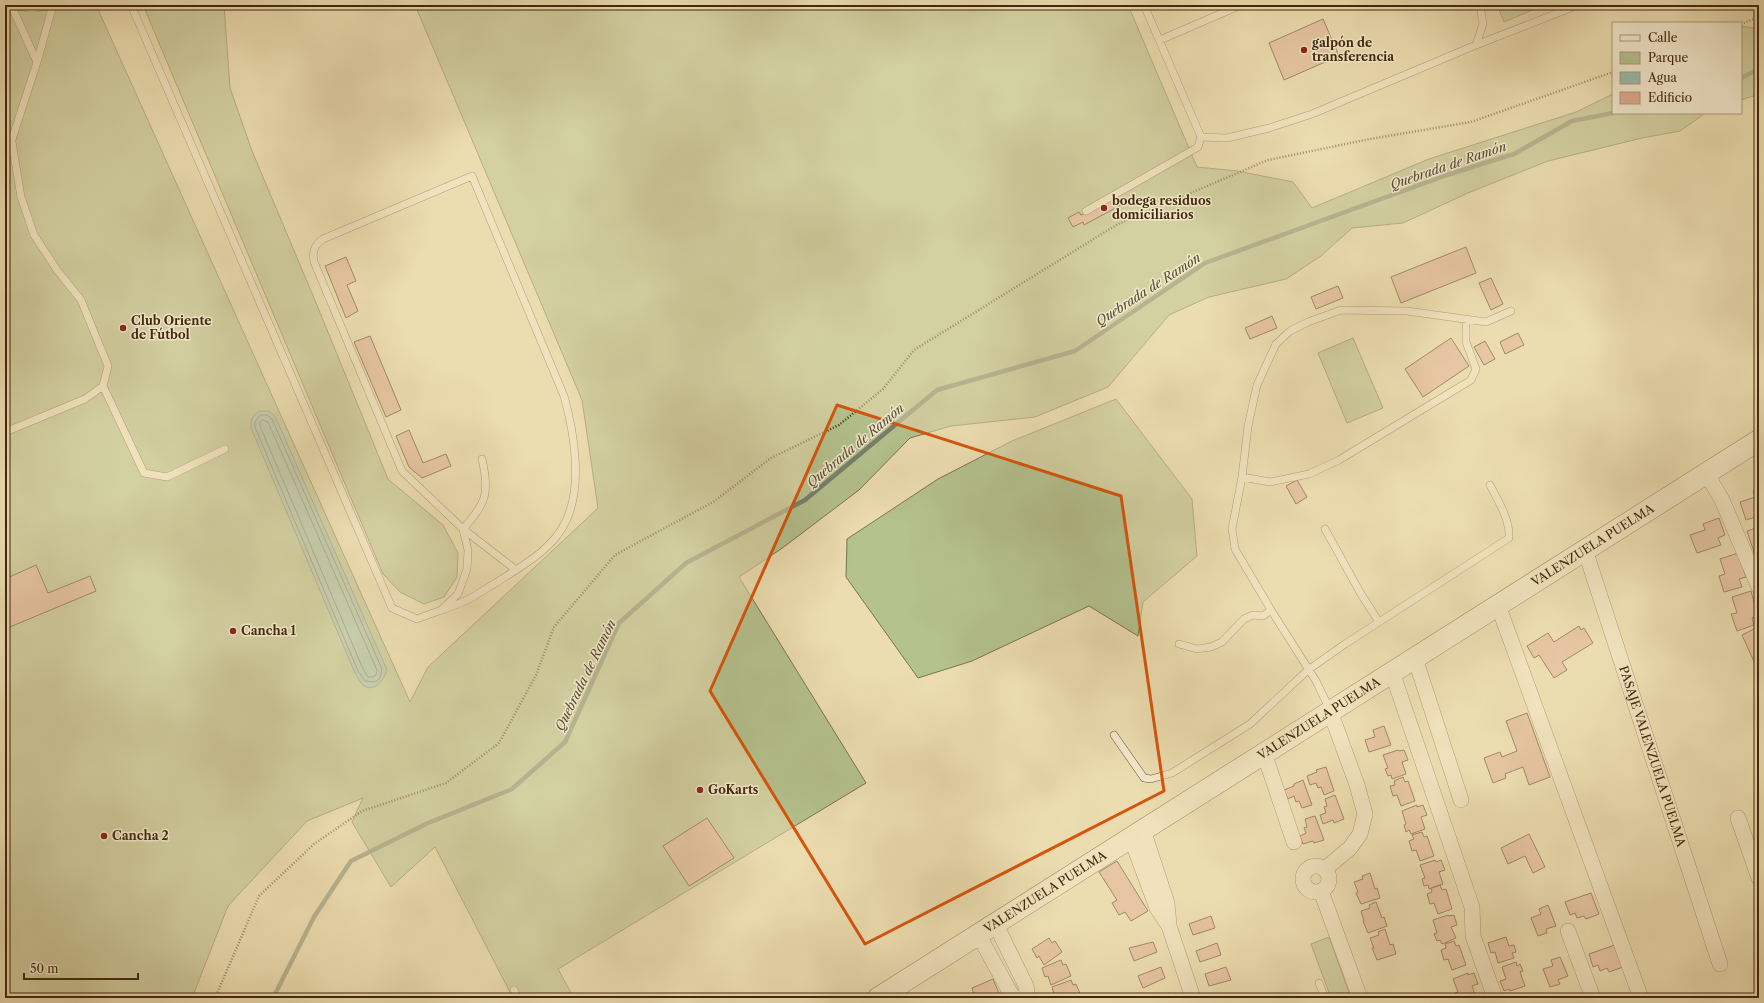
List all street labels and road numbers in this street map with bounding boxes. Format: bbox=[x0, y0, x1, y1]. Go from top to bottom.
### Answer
street label: VALENZUELA PUELMA bbox=[1527, 500, 1657, 590]
street label: PASAJE VALENZUELA PUELMA bbox=[1616, 664, 1690, 850]
street label: VALENZUELA PUELMA bbox=[1254, 673, 1384, 763]
street label: VALENZUELA PUELMA bbox=[980, 847, 1110, 937]

